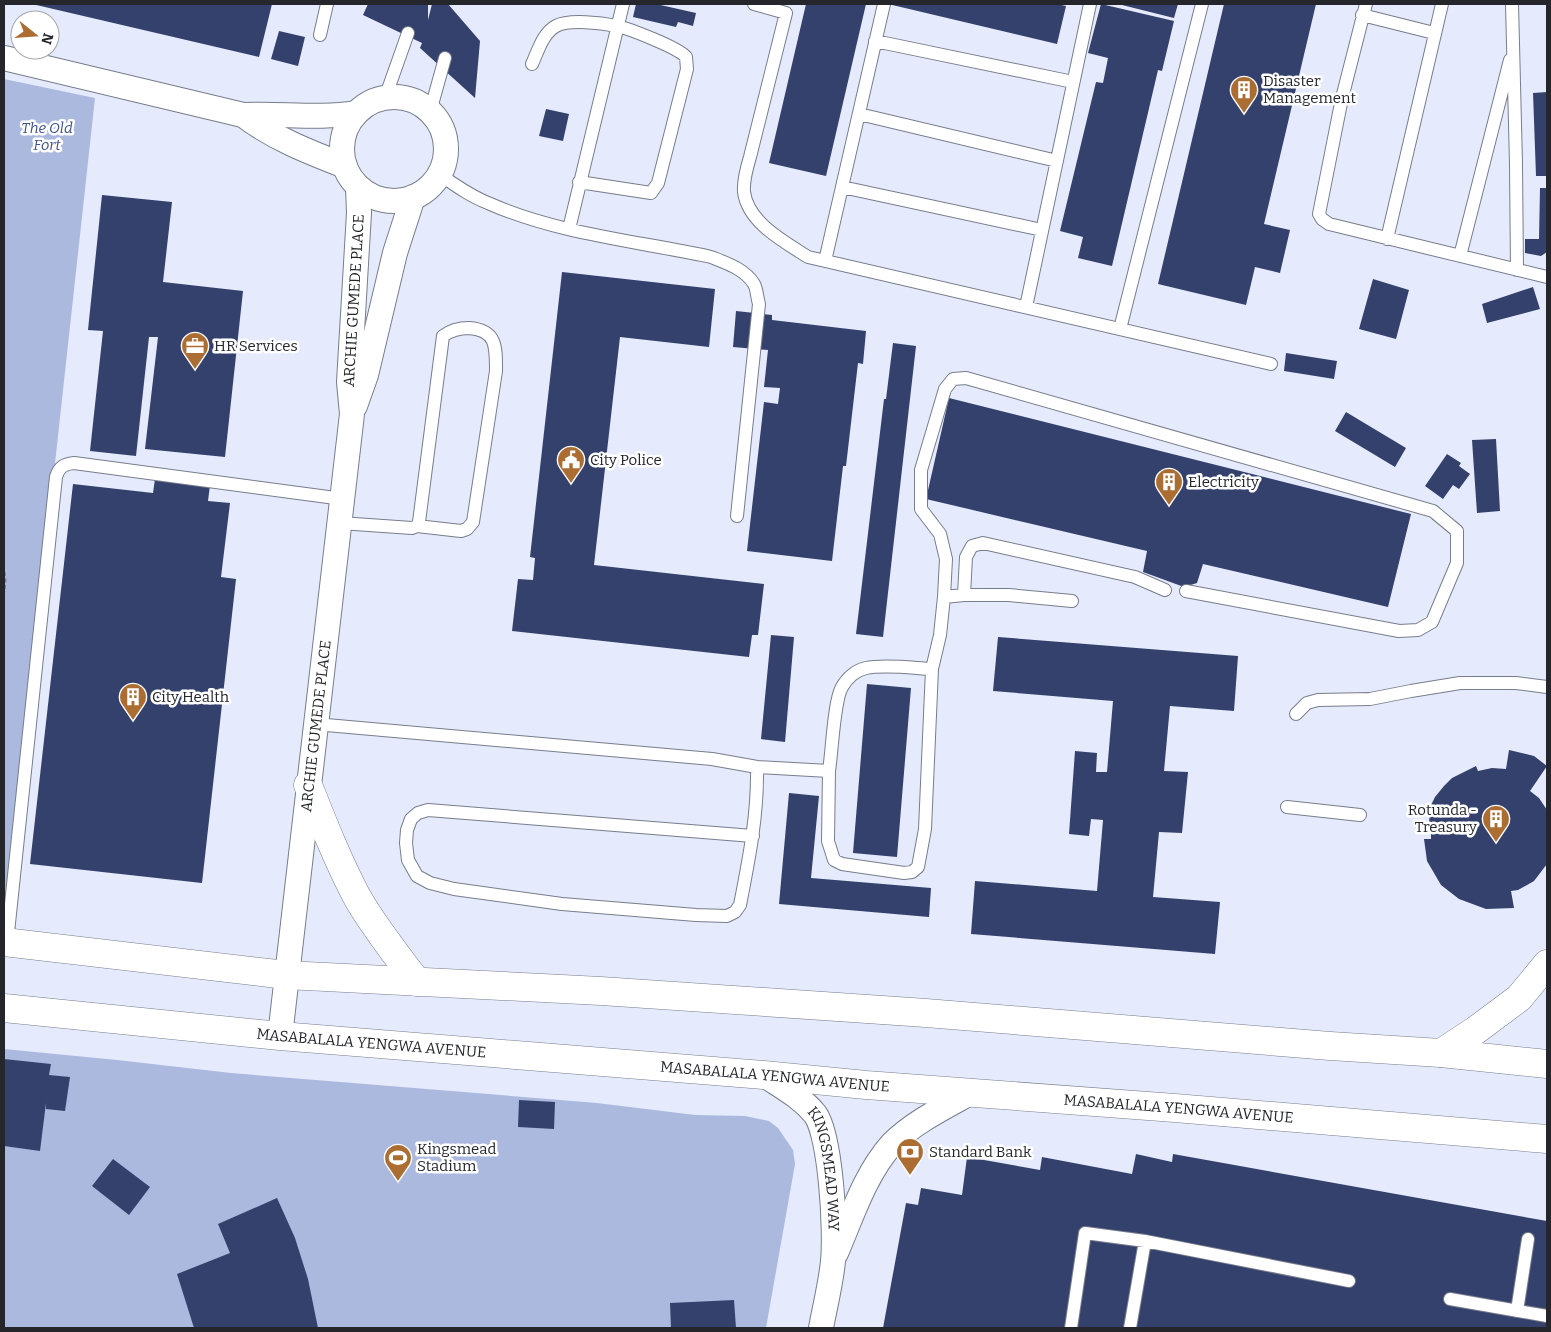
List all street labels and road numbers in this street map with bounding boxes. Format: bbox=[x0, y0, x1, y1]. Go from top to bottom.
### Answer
street label: ARCHIE GUMEDE PLACE bbox=[340, 214, 368, 387]
street label: ARCHIE GUMEDE PLACE bbox=[297, 639, 335, 813]
street label: MASABALALA YENGWA AVENUE bbox=[256, 1025, 487, 1062]
street label: MASABALALA YENGWA AVENUE bbox=[659, 1058, 890, 1096]
street label: MASABALALA YENGWA AVENUE bbox=[1063, 1091, 1294, 1127]
street label: KINGSMEAD WAY bbox=[804, 1103, 843, 1232]

